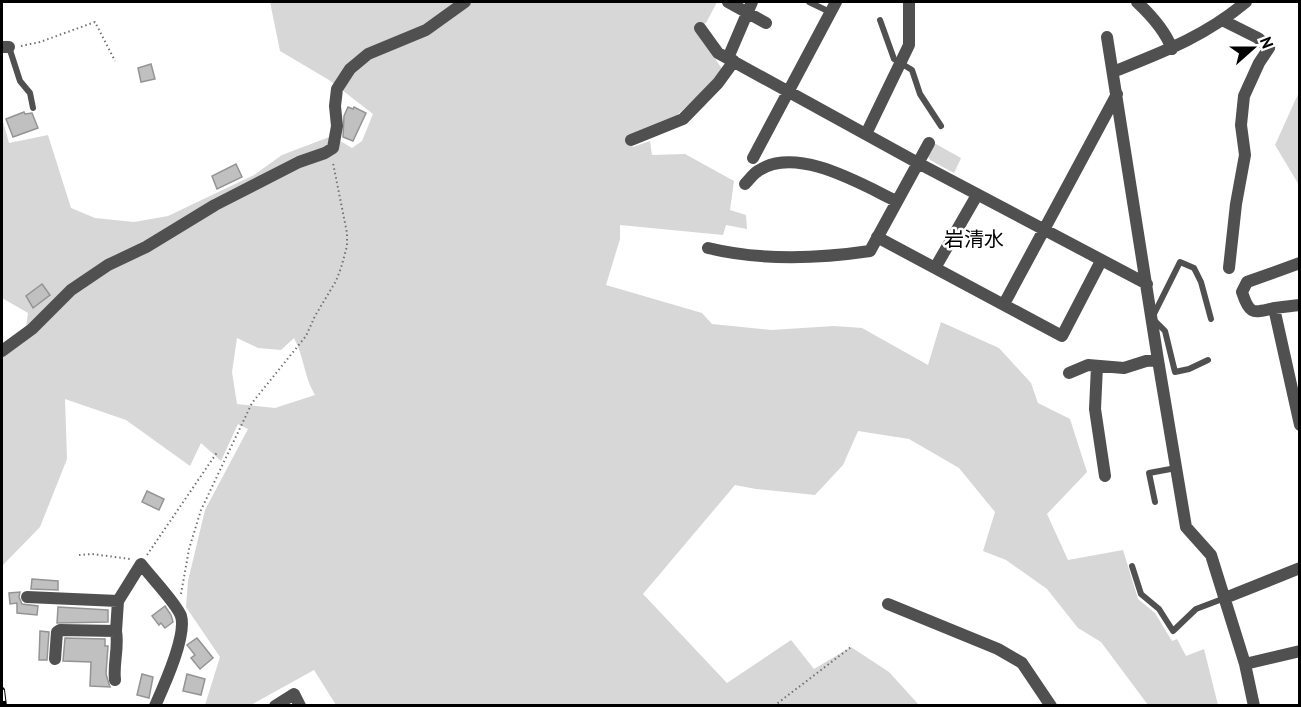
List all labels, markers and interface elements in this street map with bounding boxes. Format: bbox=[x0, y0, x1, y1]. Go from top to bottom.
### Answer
north arrow bbox=[1223, 18, 1283, 78]
text: N bbox=[1256, 34, 1278, 51]
district label: 岩清水 bbox=[944, 226, 1004, 252]

